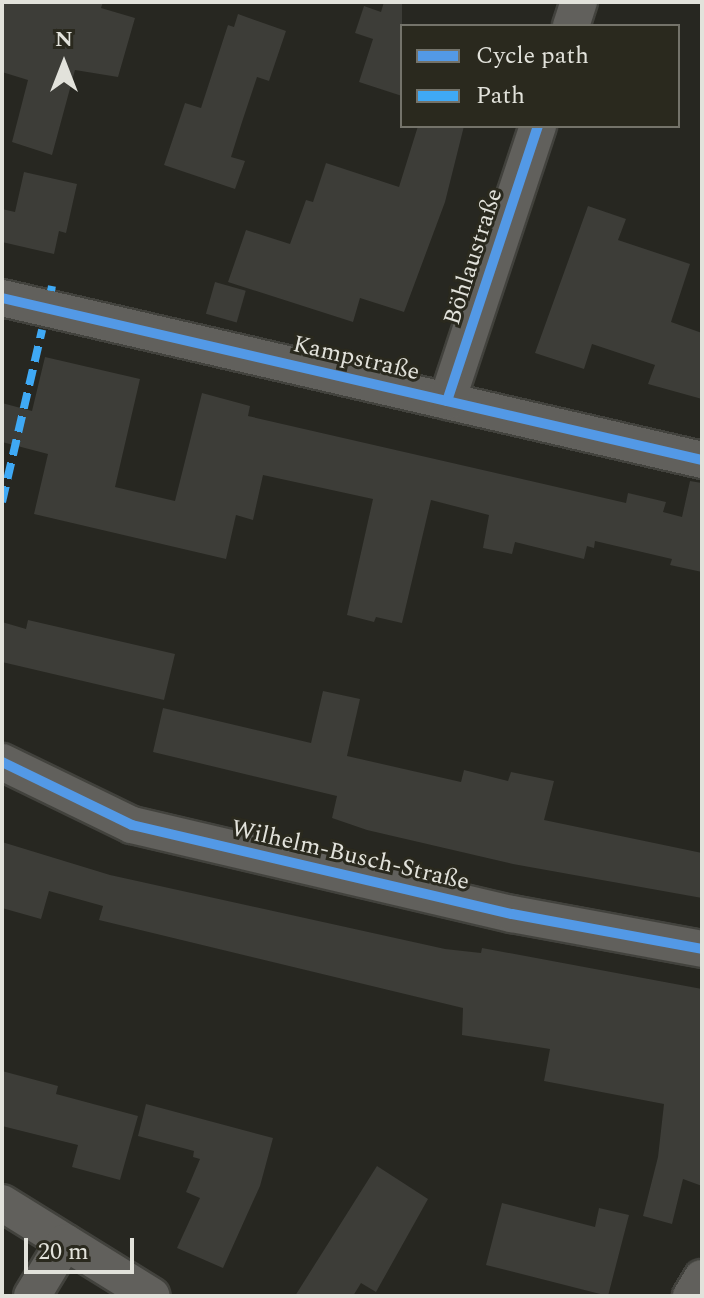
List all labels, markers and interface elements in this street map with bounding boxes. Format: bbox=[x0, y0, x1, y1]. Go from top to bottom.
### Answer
text: N bbox=[55, 23, 73, 56]
north arrow bbox=[24, 24, 104, 104]
legend bbox=[400, 24, 680, 128]
text: Cycle path bbox=[476, 38, 589, 74]
text: Path bbox=[476, 78, 525, 114]
street label: Böhlaustraße bbox=[438, 185, 510, 329]
street label: Kampstraße bbox=[290, 330, 422, 388]
street label: Wilhelm-Busch-Straße bbox=[228, 815, 472, 897]
scale bar bbox=[28, 1222, 138, 1272]
text: 20 m bbox=[38, 1234, 89, 1270]

